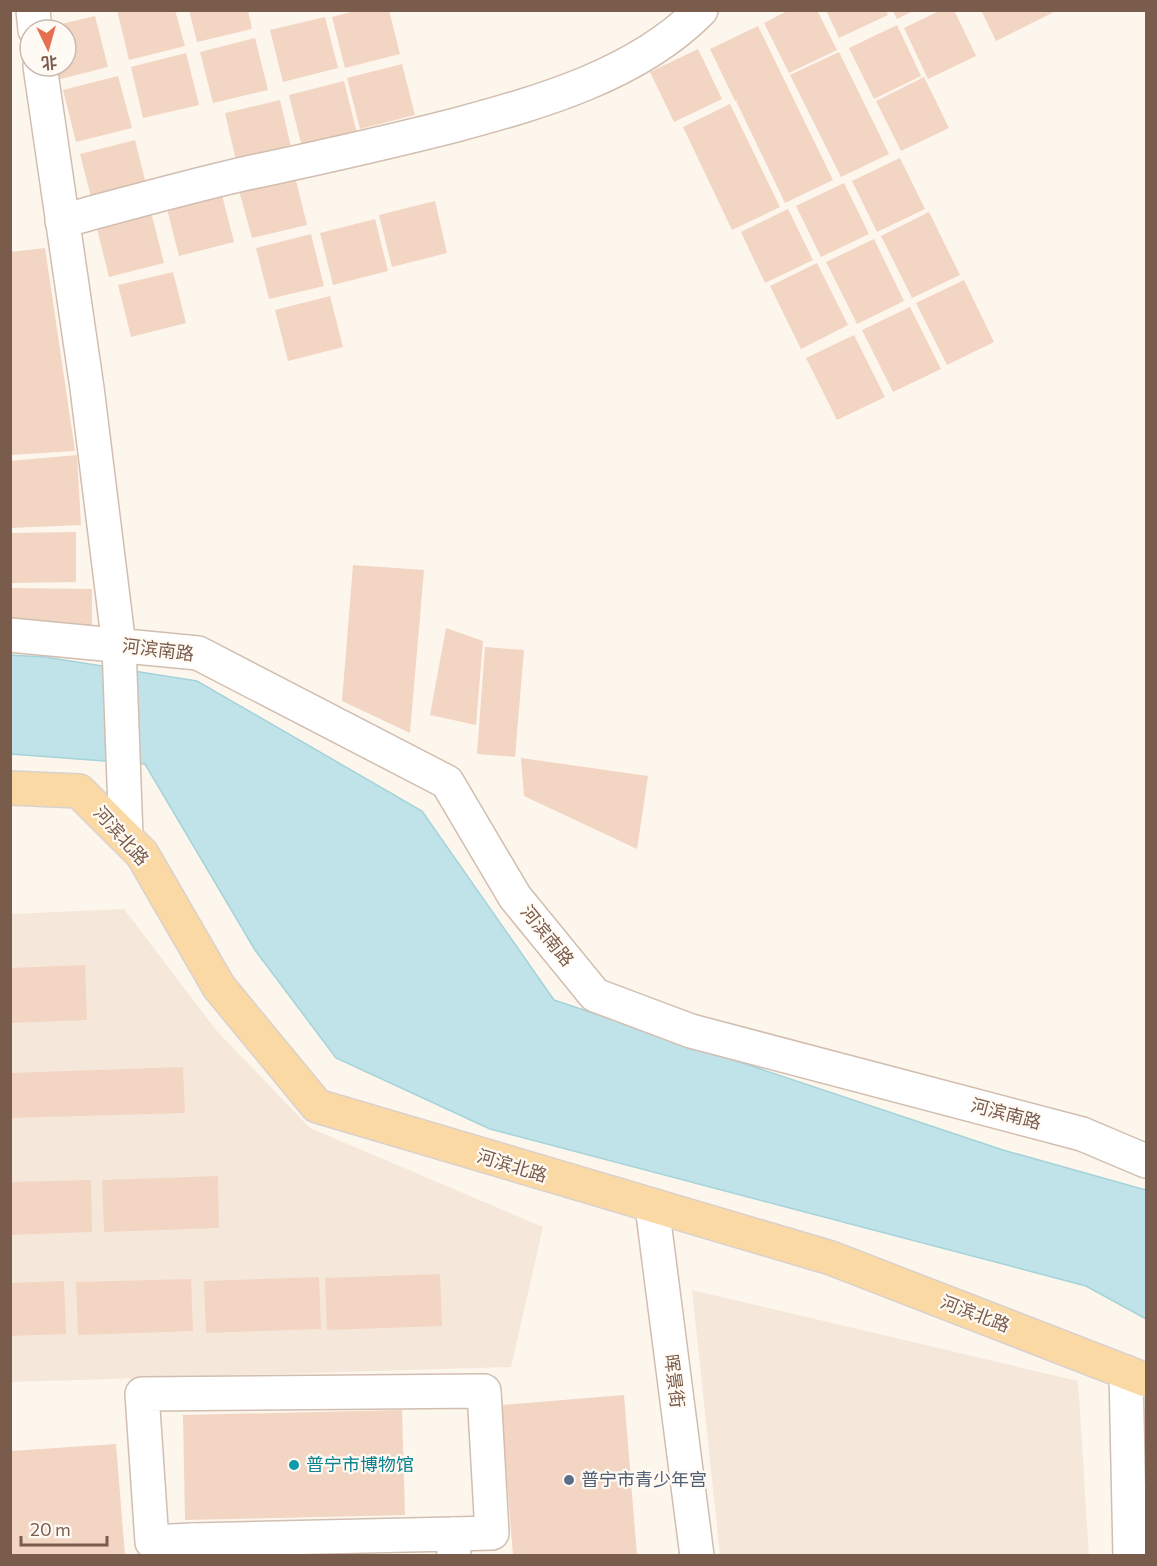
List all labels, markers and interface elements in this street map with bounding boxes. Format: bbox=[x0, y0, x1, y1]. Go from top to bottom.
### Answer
north arrow bbox=[18, 18, 78, 78]
text: 北 bbox=[41, 53, 58, 74]
street label: 河滨南路 bbox=[121, 634, 195, 664]
street label: 河滨北路 bbox=[89, 801, 154, 869]
street label: 河滨南路 bbox=[517, 900, 579, 970]
street label: 河滨南路 bbox=[969, 1093, 1044, 1133]
street label: 河滨北路 bbox=[475, 1144, 550, 1186]
street label: 河滨北路 bbox=[938, 1290, 1013, 1336]
street label: 晖景街 bbox=[661, 1353, 689, 1409]
place label: 普宁市博物馆 bbox=[306, 1453, 414, 1475]
marker: 普宁市博物馆 bbox=[287, 1458, 301, 1472]
place label: 普宁市青少年宫 bbox=[581, 1468, 707, 1490]
marker: 普宁市青少年宫 bbox=[562, 1473, 576, 1487]
scale bar bbox=[21, 1509, 106, 1547]
text: 20 m bbox=[30, 1518, 71, 1540]

